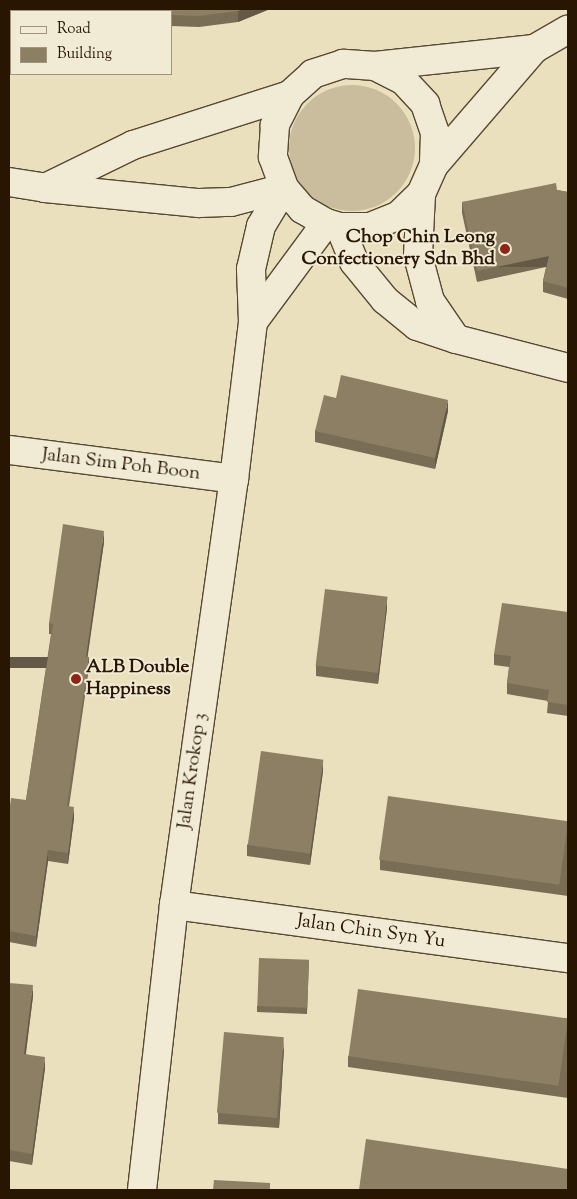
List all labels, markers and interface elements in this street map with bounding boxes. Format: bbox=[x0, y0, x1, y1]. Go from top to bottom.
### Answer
legend bbox=[10, 10, 172, 75]
text: Road bbox=[57, 19, 91, 40]
text: Building bbox=[57, 44, 112, 65]
place label: Chop Chin Leong Confectionery Sdn Bhd bbox=[301, 227, 495, 271]
marker: Chop Chin Leong Confectionery Sdn Bhd bbox=[499, 243, 511, 255]
street label: Jalan Sim Poh Boon bbox=[40, 444, 202, 486]
place label: ALB Double Happiness bbox=[86, 657, 189, 701]
marker: ALB Double Happiness bbox=[70, 673, 82, 685]
street label: Jalan Krokop 3 bbox=[174, 712, 212, 830]
street label: Jalan Chin Syn Yu bbox=[295, 910, 447, 954]

